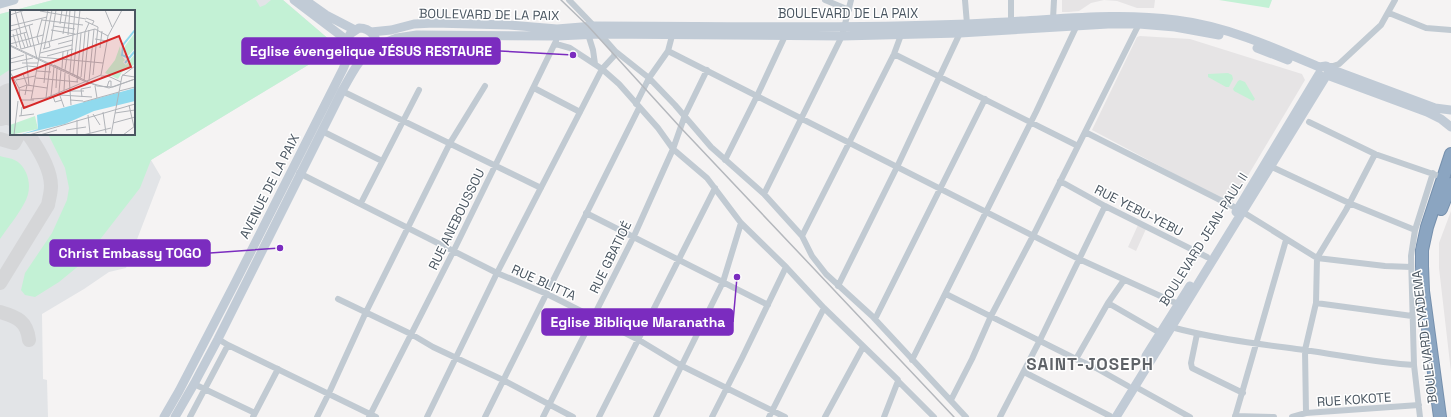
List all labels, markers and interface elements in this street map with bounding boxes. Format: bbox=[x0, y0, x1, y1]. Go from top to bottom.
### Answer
street label: BOULEVARD DE LA PAIX bbox=[419, 5, 559, 24]
street label: BOULEVARD DE LA PAIX bbox=[778, 5, 918, 22]
inset map bbox=[10, 10, 135, 135]
callout: Eglise évengelique JÉSUS RESTAURE bbox=[242, 38, 500, 64]
text: Eglise évengelique JÉSUS RESTAURE bbox=[250, 42, 492, 60]
street label: AVENUE DE LA PAIX bbox=[236, 131, 303, 241]
street label: RUE ANEBOUSSOU bbox=[425, 166, 488, 273]
street label: BOULEVARD JEAN-PAUL II bbox=[1155, 169, 1251, 309]
street label: RUE YEBU-YEBU bbox=[1092, 181, 1186, 240]
street label: RUE GBATIOÉ bbox=[586, 218, 635, 296]
callout: Christ Embassy TOGO bbox=[50, 240, 210, 266]
text: Christ Embassy TOGO bbox=[58, 244, 202, 262]
street label: RUE BLITTA bbox=[509, 261, 579, 304]
street label: BOULEVARD EYADEMA bbox=[1408, 269, 1441, 404]
callout: Eglise Biblique Maranatha bbox=[542, 309, 733, 335]
text: Eglise Biblique Maranatha bbox=[551, 313, 725, 331]
district label: SAINT-JOSEPH bbox=[1026, 353, 1154, 375]
street label: RUE KOKOTE bbox=[1316, 388, 1392, 411]

